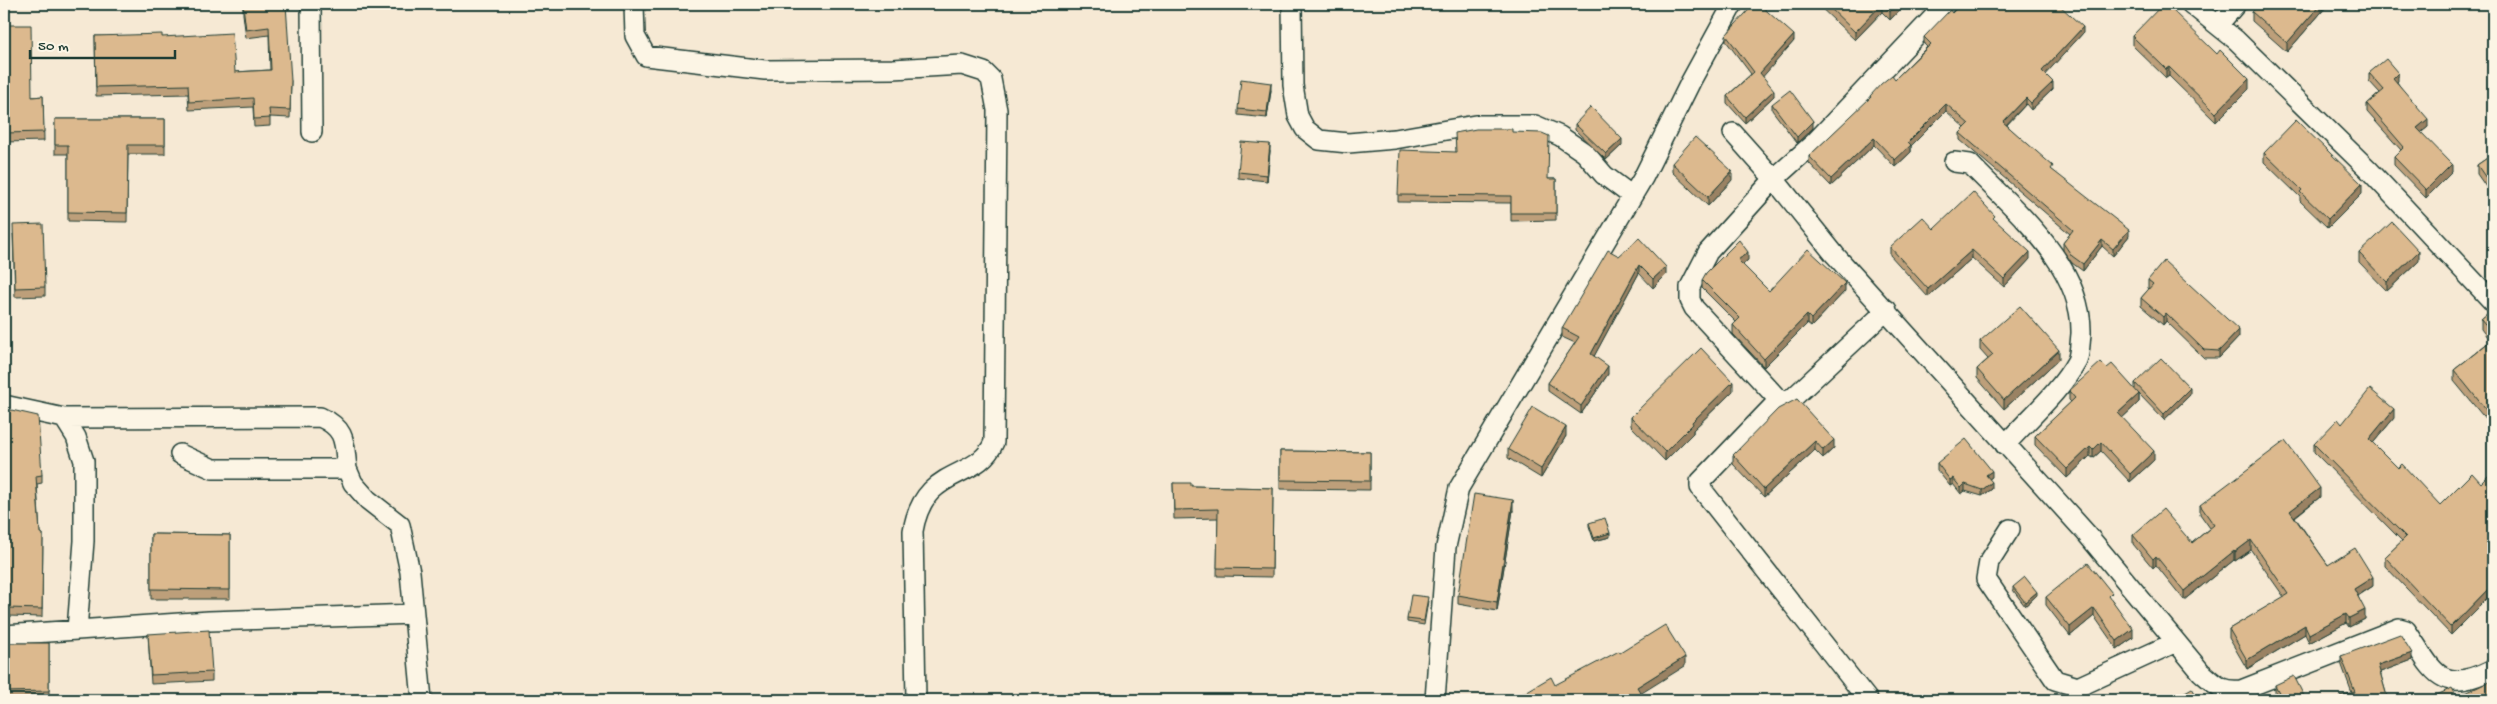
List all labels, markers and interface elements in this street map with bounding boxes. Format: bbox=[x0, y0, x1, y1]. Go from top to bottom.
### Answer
scale bar bbox=[30, 28, 175, 60]
text: 50 m bbox=[38, 38, 69, 56]

